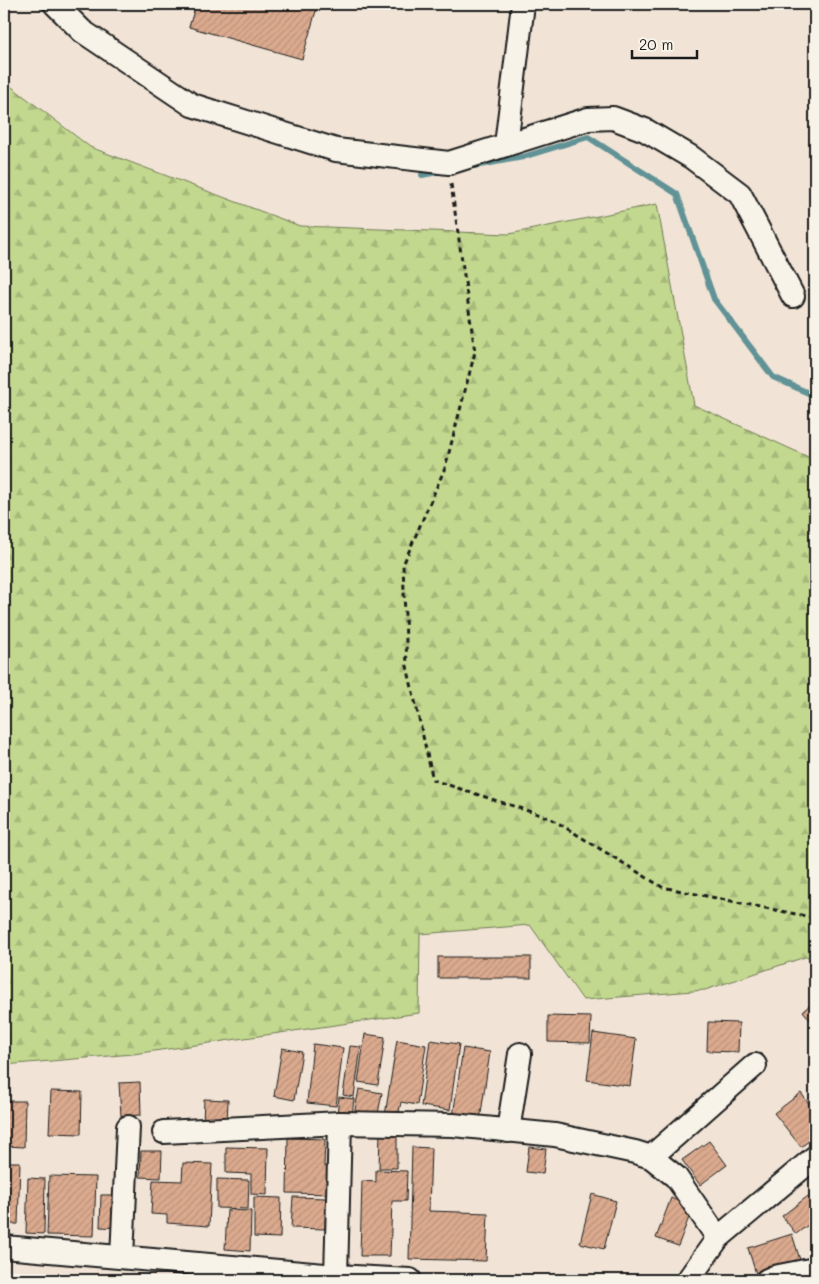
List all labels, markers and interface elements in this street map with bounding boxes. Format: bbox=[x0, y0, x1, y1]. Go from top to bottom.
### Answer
scale bar bbox=[632, 28, 696, 60]
text: 20 m bbox=[639, 34, 673, 54]

